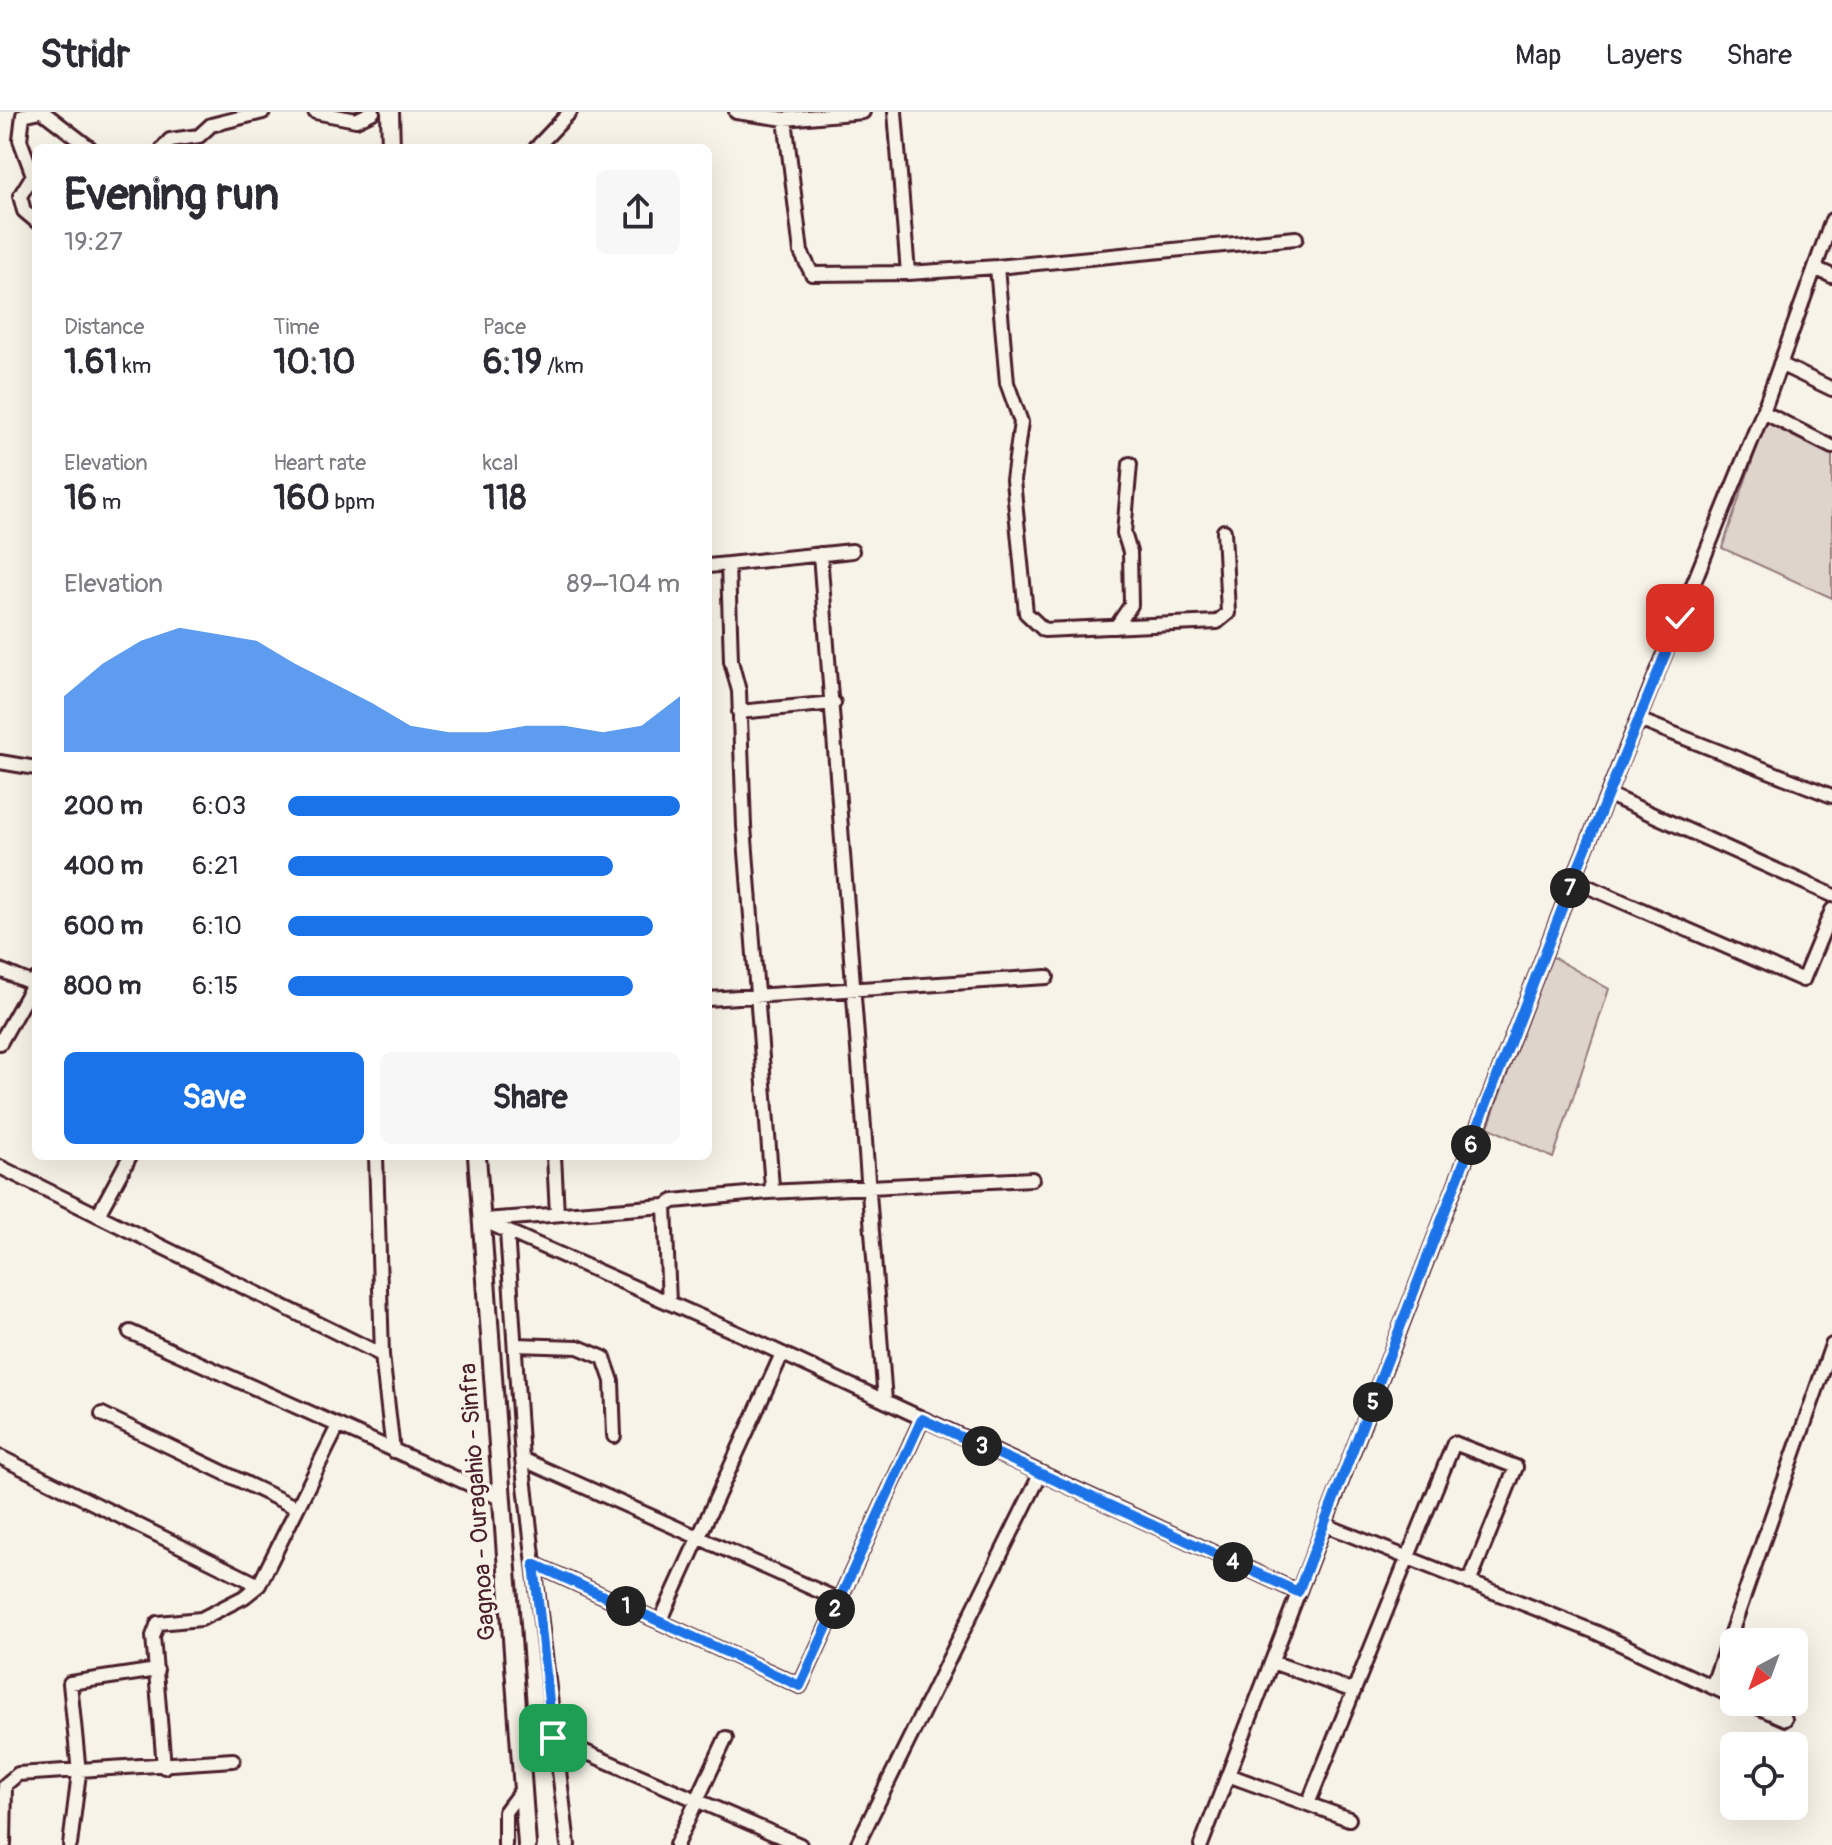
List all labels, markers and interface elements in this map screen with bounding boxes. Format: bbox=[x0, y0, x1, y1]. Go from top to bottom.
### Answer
text: Stridr bbox=[40, 31, 130, 79]
text: Map bbox=[1515, 38, 1561, 73]
text: Layers bbox=[1605, 38, 1682, 73]
text: Share bbox=[1726, 38, 1792, 73]
text: Evening run bbox=[64, 168, 279, 223]
button: share bbox=[596, 170, 680, 254]
text: 19:27 bbox=[64, 226, 123, 258]
text: Distance bbox=[64, 313, 144, 341]
text: Time bbox=[273, 313, 319, 341]
text: Pace bbox=[483, 313, 526, 341]
text: 1.61 bbox=[64, 341, 118, 384]
text: 10:10 bbox=[273, 341, 355, 384]
text: 6:19 bbox=[483, 341, 542, 384]
text: km bbox=[118, 352, 151, 380]
text: /km bbox=[542, 352, 584, 380]
text: Elevation bbox=[64, 449, 148, 477]
text: Heart rate bbox=[273, 449, 366, 477]
text: kcal bbox=[483, 449, 518, 477]
text: 16 bbox=[64, 477, 97, 520]
text: 160 bbox=[273, 477, 330, 520]
text: 118 bbox=[483, 477, 526, 520]
text: m bbox=[97, 488, 121, 516]
text: bpm bbox=[330, 488, 375, 516]
text: Elevation bbox=[64, 568, 163, 600]
text: 89–104 m bbox=[566, 568, 680, 600]
pin bbox=[1646, 584, 1714, 652]
icon: check bbox=[1658, 596, 1702, 640]
text: 200 m bbox=[64, 790, 143, 822]
text: 6:03 bbox=[192, 790, 246, 822]
text: 400 m bbox=[64, 850, 143, 882]
text: 6:21 bbox=[192, 850, 239, 882]
pin: 7 bbox=[1550, 868, 1590, 908]
text: 7 bbox=[1564, 874, 1576, 902]
text: 600 m bbox=[64, 910, 143, 942]
text: 6:10 bbox=[192, 910, 242, 942]
text: 800 m bbox=[64, 970, 141, 1002]
text: 6:15 bbox=[192, 970, 238, 1002]
button: Save bbox=[64, 1052, 364, 1144]
button: Share bbox=[380, 1052, 680, 1144]
pin: 6 bbox=[1451, 1125, 1491, 1165]
text: 6 bbox=[1465, 1131, 1477, 1159]
street label: Gagnoa - Ouragahio - Sinfra bbox=[453, 1362, 502, 1642]
pin: 5 bbox=[1353, 1382, 1393, 1422]
text: 5 bbox=[1367, 1388, 1379, 1416]
pin: 3 bbox=[962, 1426, 1002, 1466]
text: 3 bbox=[976, 1432, 988, 1460]
pin: 4 bbox=[1213, 1542, 1253, 1582]
text: 4 bbox=[1227, 1548, 1239, 1576]
pin: 1 bbox=[606, 1586, 646, 1626]
pin: 2 bbox=[815, 1589, 855, 1629]
text: 1 bbox=[622, 1592, 630, 1620]
text: 2 bbox=[829, 1595, 841, 1623]
north arrow bbox=[1720, 1628, 1808, 1716]
map controls bbox=[1720, 1628, 1808, 1820]
pin bbox=[519, 1704, 587, 1772]
icon: arrive bbox=[531, 1716, 575, 1760]
button: locate bbox=[1720, 1732, 1808, 1820]

